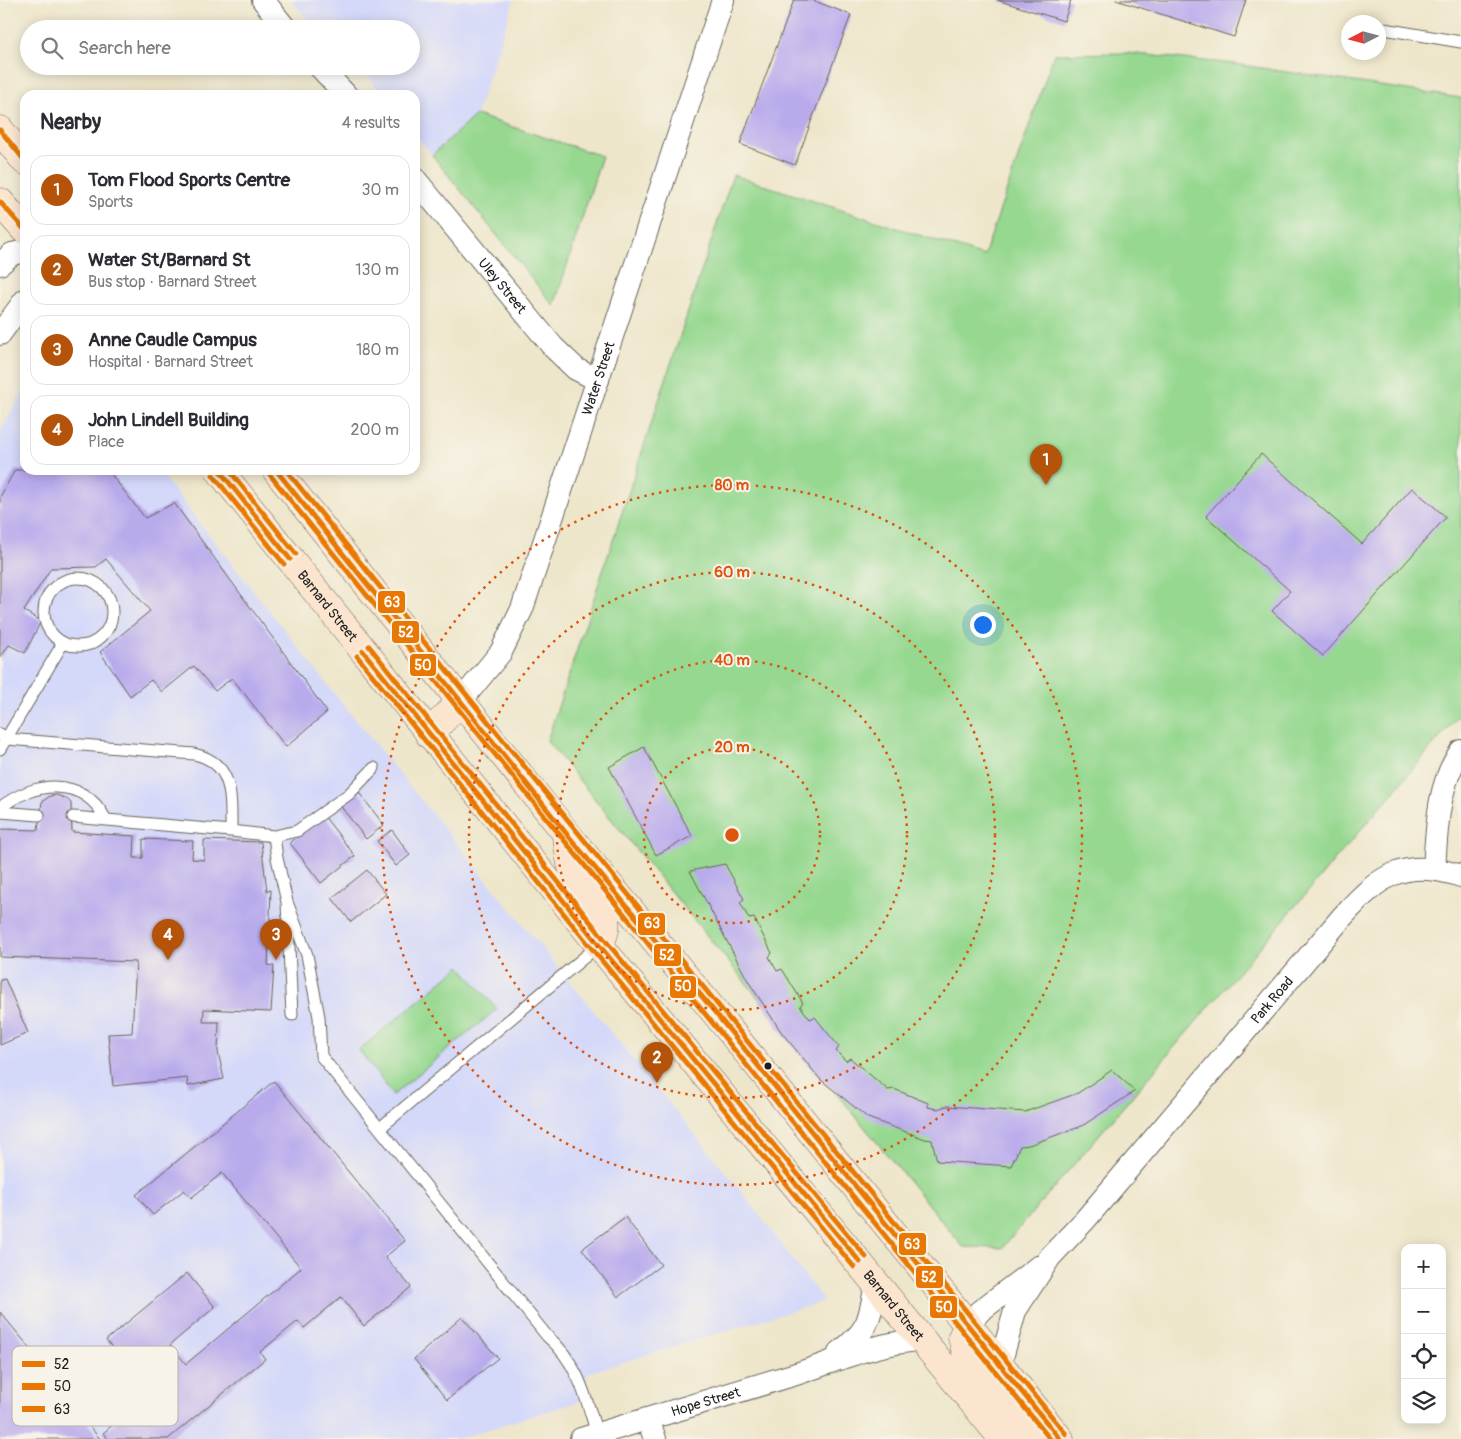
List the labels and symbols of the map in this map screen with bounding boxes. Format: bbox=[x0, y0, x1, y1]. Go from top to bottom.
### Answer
north arrow bbox=[1341, 15, 1386, 60]
street label: Uley Street bbox=[475, 255, 531, 317]
street label: Water Street bbox=[578, 339, 618, 417]
pin: 1 bbox=[1030, 444, 1062, 485]
text: 80 m bbox=[715, 476, 749, 495]
text: 60 m bbox=[714, 563, 750, 582]
street label: Barnard Street bbox=[294, 567, 362, 645]
line badge: 63 bbox=[377, 590, 406, 614]
text: 63 bbox=[384, 594, 400, 611]
your location bbox=[970, 612, 996, 638]
line badge: 52 bbox=[391, 620, 420, 644]
text: 52 bbox=[398, 624, 414, 641]
text: 40 m bbox=[714, 651, 750, 670]
line badge: 50 bbox=[409, 653, 437, 677]
text: 50 bbox=[414, 657, 432, 674]
text: 20 m bbox=[714, 738, 750, 757]
centre of rings bbox=[723, 826, 741, 844]
line badge: 63 bbox=[637, 912, 666, 936]
text: 63 bbox=[644, 915, 660, 932]
pin: 4 bbox=[152, 919, 184, 960]
pin: 3 bbox=[260, 919, 292, 960]
line badge: 52 bbox=[653, 943, 682, 967]
text: 52 bbox=[659, 947, 675, 964]
street label: Park Road bbox=[1247, 973, 1297, 1027]
line badge: 50 bbox=[669, 975, 697, 999]
text: 50 bbox=[674, 978, 692, 995]
pin: 2 bbox=[641, 1042, 673, 1083]
unlabelled marker bbox=[763, 1061, 773, 1071]
line badge: 63 bbox=[898, 1232, 927, 1256]
text: 63 bbox=[904, 1236, 920, 1253]
line badge: 52 bbox=[915, 1265, 944, 1289]
street label: Barnard Street bbox=[860, 1267, 928, 1345]
text: 52 bbox=[921, 1269, 937, 1286]
line badge: 50 bbox=[929, 1295, 958, 1319]
text: 50 bbox=[935, 1299, 953, 1316]
legend bbox=[12, 1346, 178, 1426]
text: 52 bbox=[54, 1356, 70, 1373]
text: 50 bbox=[54, 1378, 71, 1395]
street label: Hope Street bbox=[669, 1383, 742, 1420]
text: 63 bbox=[54, 1401, 70, 1418]

